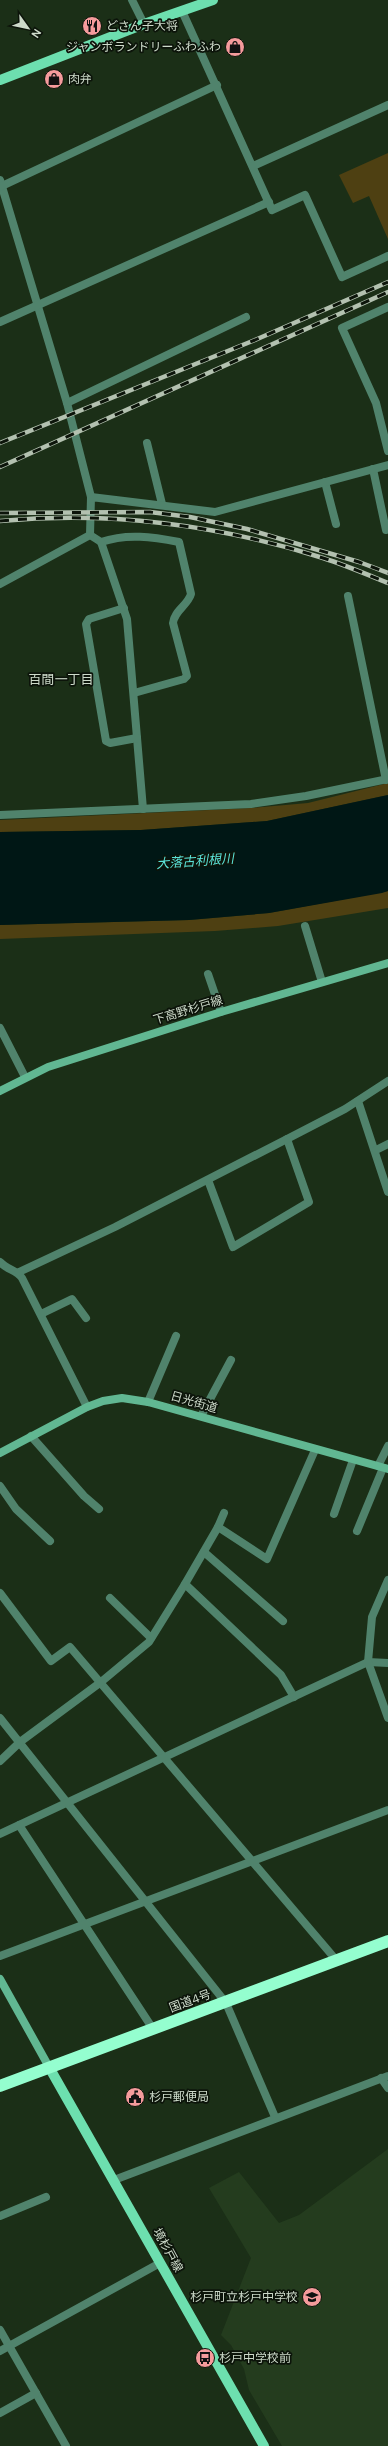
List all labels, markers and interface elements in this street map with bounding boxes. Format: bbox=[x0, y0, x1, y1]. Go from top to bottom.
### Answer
north arrow bbox=[8, 8, 48, 48]
restaurant icon: どさん子大将 bbox=[81, 15, 103, 37]
place label: どさん子大将 bbox=[106, 18, 178, 34]
text: N bbox=[28, 26, 44, 41]
shop icon: ジャンボランドリーふわふわ bbox=[224, 36, 246, 58]
place label: ジャンボランドリーふわふわ bbox=[66, 39, 221, 55]
shop icon: 肉弁 bbox=[43, 68, 65, 90]
place label: 肉弁 bbox=[68, 71, 92, 87]
district label: 百間一丁目 bbox=[28, 671, 94, 688]
water label: 大落古利根川 bbox=[155, 850, 236, 872]
street label: 下高野杉戸線 bbox=[151, 992, 225, 1028]
street label: 日光街道 bbox=[169, 1388, 219, 1416]
street label: 国道4号 bbox=[167, 1986, 213, 2016]
public building icon: 杉戸郵便局 bbox=[124, 2086, 146, 2108]
place label: 杉戸郵便局 bbox=[149, 2089, 209, 2105]
street label: 境杉戸線 bbox=[149, 2225, 187, 2275]
school or university icon: 杉戸町立杉戸中学校 bbox=[301, 2286, 323, 2308]
place label: 杉戸町立杉戸中学校 bbox=[190, 2289, 298, 2305]
bus stop icon: 杉戸中学校前 bbox=[194, 2347, 216, 2369]
place label: 杉戸中学校前 bbox=[219, 2350, 291, 2366]

